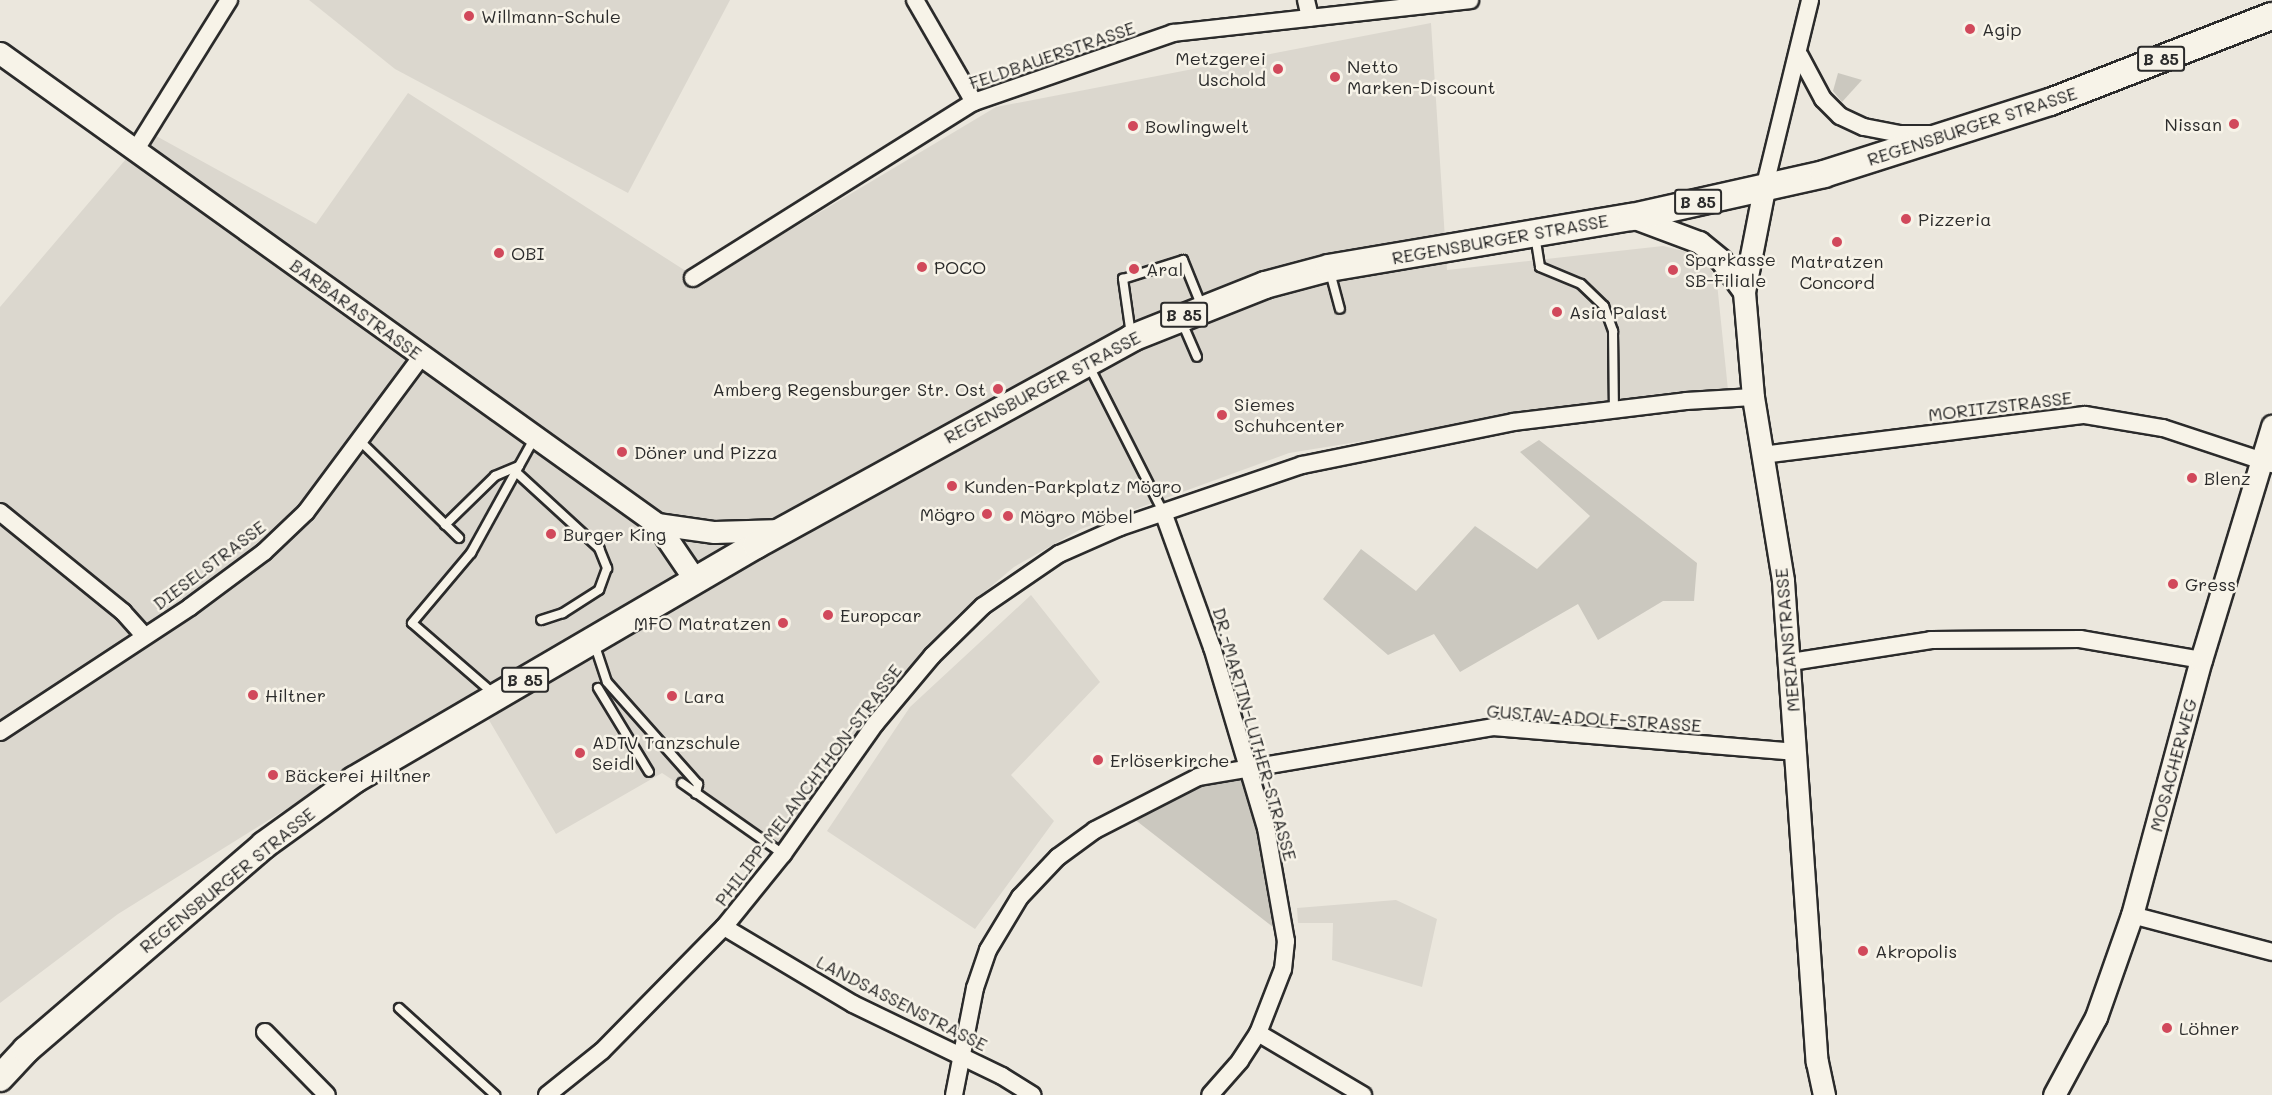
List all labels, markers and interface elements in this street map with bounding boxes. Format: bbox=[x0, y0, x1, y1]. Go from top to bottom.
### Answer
place label: Willmann-Schule bbox=[481, 5, 621, 27]
marker: Willmann-Schule bbox=[462, 9, 476, 23]
street label: FELDBAUERSTRASSE bbox=[966, 16, 1138, 94]
place label: Agip bbox=[1982, 18, 2022, 40]
marker: Agip bbox=[1963, 22, 1977, 36]
road number: B 85 bbox=[2137, 46, 2185, 72]
place label: Metzgerei Uschold bbox=[1175, 48, 1266, 90]
place label: Netto Marken-Discount bbox=[1347, 56, 1495, 98]
marker: Metzgerei Uschold bbox=[1271, 62, 1285, 76]
marker: Netto Marken-Discount bbox=[1328, 70, 1342, 84]
street label: REGENSBURGER STRASSE bbox=[1864, 82, 2080, 170]
place label: Nissan bbox=[2165, 113, 2222, 135]
place label: Bowlingwelt bbox=[1145, 115, 1249, 137]
marker: Nissan bbox=[2227, 117, 2241, 131]
marker: Bowlingwelt bbox=[1126, 119, 1140, 133]
road number: B 85 bbox=[1674, 189, 1722, 215]
place label: Pizzeria bbox=[1918, 208, 1991, 230]
street label: REGENSBURGER STRASSE bbox=[1390, 209, 1610, 269]
marker: Pizzeria bbox=[1899, 212, 1913, 226]
marker: Matratzen Concord bbox=[1830, 235, 1844, 249]
place label: OBI bbox=[511, 242, 544, 264]
marker: OBI bbox=[492, 246, 506, 260]
place label: Sparkasse SB-Filiale bbox=[1685, 249, 1776, 292]
place label: Matratzen Concord bbox=[1791, 251, 1883, 294]
street label: BARBARASTRASSE bbox=[286, 254, 426, 364]
place label: POCO bbox=[934, 256, 986, 278]
place label: Aral bbox=[1146, 258, 1183, 280]
marker: POCO bbox=[915, 260, 929, 274]
marker: Aral bbox=[1127, 262, 1141, 276]
marker: Sparkasse SB-Filiale bbox=[1666, 263, 1680, 277]
place label: Asia Palast bbox=[1569, 301, 1667, 323]
road number: B 85 bbox=[1160, 302, 1208, 328]
marker: Asia Palast bbox=[1550, 305, 1564, 319]
street label: REGENSBURGER STRASSE bbox=[940, 326, 1144, 448]
place label: Amberg Regensburger Str. Ost bbox=[713, 378, 986, 400]
marker: Amberg Regensburger Str. Ost bbox=[991, 382, 1005, 396]
street label: MORITZSTRASSE bbox=[1927, 386, 2073, 426]
place label: Siemes Schuhcenter bbox=[1234, 394, 1345, 436]
marker: Siemes Schuhcenter bbox=[1215, 408, 1229, 422]
place label: Döner und Pizza bbox=[634, 441, 778, 463]
marker: Döner und Pizza bbox=[615, 445, 629, 459]
place label: Blenz bbox=[2204, 467, 2251, 489]
marker: Blenz bbox=[2185, 471, 2199, 485]
place label: Kunden-Parkplatz Mögro bbox=[964, 475, 1181, 497]
marker: Kunden-Parkplatz Mögro bbox=[945, 479, 959, 493]
place label: Mögro bbox=[920, 503, 975, 525]
place label: Mögro Möbel bbox=[1020, 505, 1133, 527]
marker: Mögro bbox=[980, 507, 994, 521]
marker: Mögro Möbel bbox=[1001, 509, 1015, 523]
street label: DIESELSTRASSE bbox=[149, 516, 269, 614]
place label: Burger King bbox=[563, 523, 666, 545]
marker: Burger King bbox=[544, 527, 558, 541]
street label: MERIANSTRASSE bbox=[1770, 567, 1804, 713]
place label: Gress bbox=[2185, 573, 2236, 595]
marker: Gress bbox=[2166, 577, 2180, 591]
place label: Europcar bbox=[840, 604, 922, 626]
street label: DR.-MARTIN-LUTHER-STRASSE bbox=[1208, 605, 1302, 863]
marker: Europcar bbox=[821, 608, 835, 622]
place label: MFO Matratzen bbox=[634, 612, 771, 634]
marker: MFO Matratzen bbox=[776, 616, 790, 630]
street label: PHILIPP-MELANCHTHON-STRASSE bbox=[710, 660, 906, 910]
road number: B 85 bbox=[501, 667, 549, 693]
place label: Hiltner bbox=[265, 684, 326, 706]
place label: Lara bbox=[684, 685, 725, 707]
marker: Hiltner bbox=[246, 688, 260, 702]
marker: Lara bbox=[665, 689, 679, 703]
street label: MOSACHERWEG bbox=[2145, 696, 2201, 834]
street label: GUSTAV-ADOLF-STRASSE bbox=[1486, 700, 1702, 736]
place label: ADTV Tanzschule Seidl bbox=[592, 732, 740, 774]
marker: ADTV Tanzschule Seidl bbox=[573, 746, 587, 760]
place label: Erlöserkirche bbox=[1110, 749, 1229, 771]
marker: Erlöserkirche bbox=[1091, 753, 1105, 767]
place label: Bäckerei Hiltner bbox=[285, 764, 431, 786]
marker: Bäckerei Hiltner bbox=[266, 768, 280, 782]
street label: REGENSBURGER STRASSE bbox=[135, 803, 319, 957]
place label: Akropolis bbox=[1875, 940, 1957, 962]
marker: Akropolis bbox=[1856, 944, 1870, 958]
street label: LANDSASSENSTRASSE bbox=[813, 951, 991, 1055]
place label: Löhner bbox=[2179, 1017, 2239, 1039]
marker: Löhner bbox=[2160, 1021, 2174, 1035]

